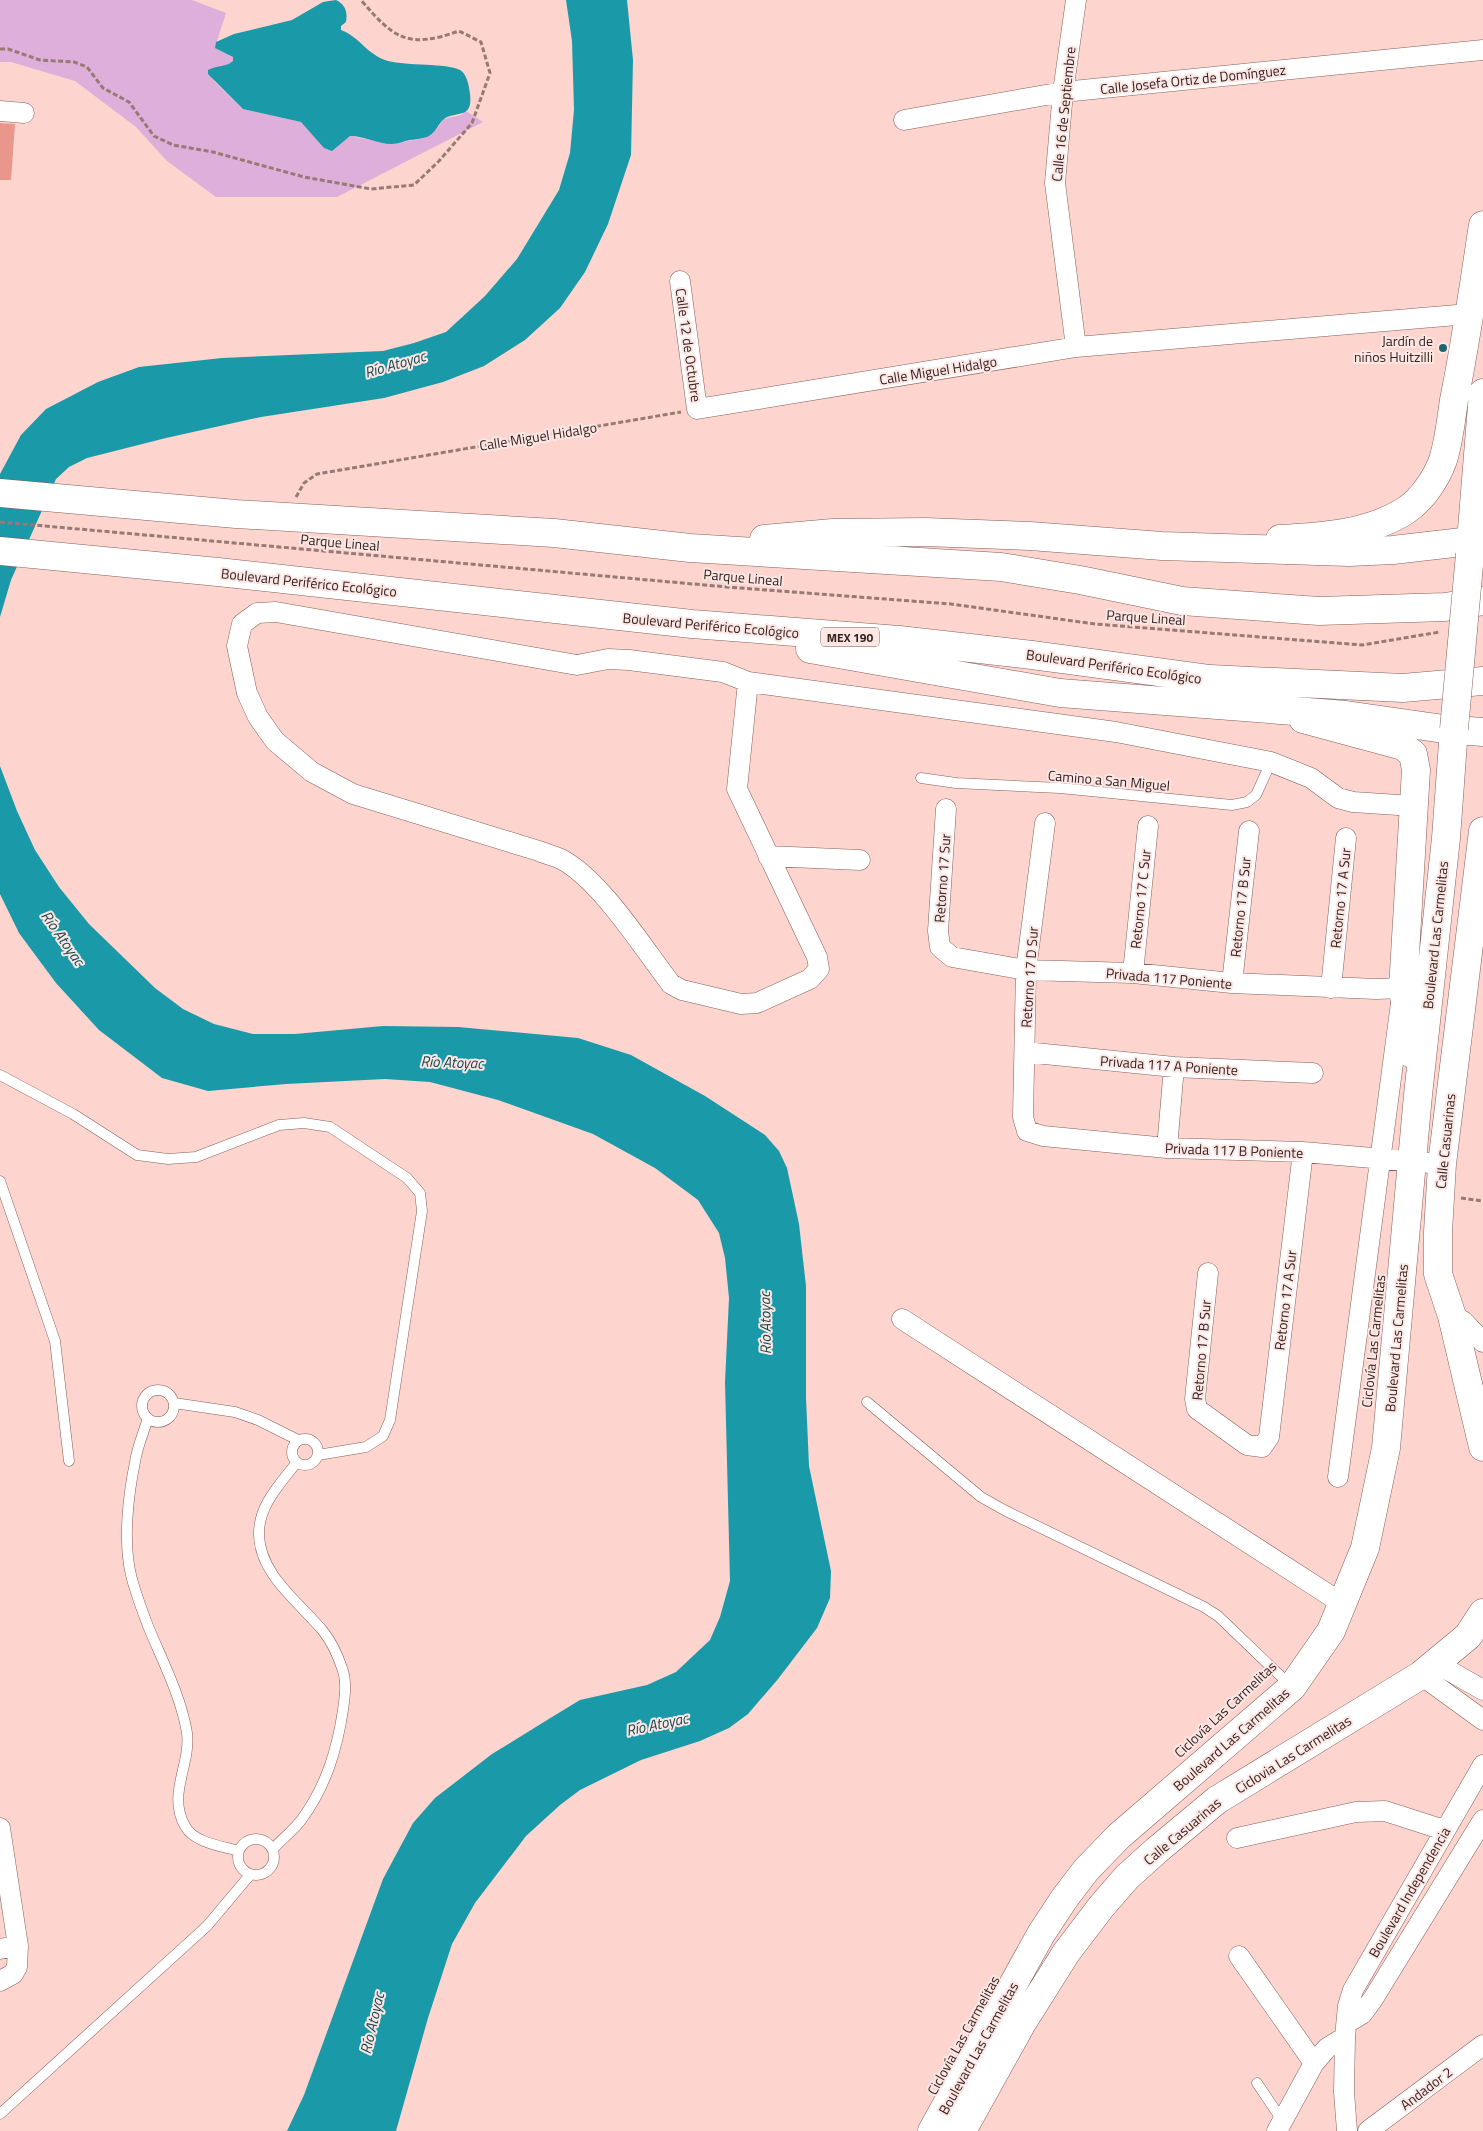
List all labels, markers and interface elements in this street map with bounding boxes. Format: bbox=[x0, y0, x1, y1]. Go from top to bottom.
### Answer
street label: Calle 16 de Septiembre bbox=[1045, 46, 1081, 182]
street label: Calle Josefa Ortiz de Domínguez bbox=[1099, 59, 1287, 99]
street label: Calle 12 de Octubre bbox=[671, 287, 707, 403]
place label: Jardín de niños Huitzilli bbox=[1354, 330, 1433, 367]
marker: Jardín de niños Huitzilli bbox=[1437, 342, 1449, 354]
water label: Río Atoyac bbox=[362, 344, 430, 384]
street label: Calle Miguel Hidalgo bbox=[878, 350, 998, 390]
street label: Calle Miguel Hidalgo bbox=[478, 416, 598, 456]
street label: Parque Lineal bbox=[300, 528, 380, 556]
street label: Boulevard Periférico Ecológico bbox=[220, 562, 398, 602]
street label: Parque Lineal bbox=[703, 563, 783, 591]
street label: Parque Lineal bbox=[1106, 604, 1186, 630]
street label: Boulevard Periférico Ecológico bbox=[622, 607, 800, 643]
road number: MEX 190 bbox=[821, 628, 879, 646]
street label: Boulevard Periférico Ecológico bbox=[1025, 643, 1203, 689]
street label: Camino a San Miguel bbox=[1047, 764, 1171, 796]
street label: Retorno 17 Sur bbox=[928, 833, 956, 923]
street label: Retorno 17 A Sur bbox=[1324, 847, 1356, 949]
street label: Retorno 17 C Sur bbox=[1124, 848, 1156, 950]
street label: Retorno 17 B Sur bbox=[1224, 856, 1256, 958]
street label: Boulevard Las Carmelitas bbox=[1417, 860, 1453, 1010]
water label: Río Atoyac bbox=[36, 906, 91, 972]
street label: Retorno 17 D Sur bbox=[1015, 926, 1043, 1028]
street label: Privada 117 Poniente bbox=[1105, 962, 1233, 994]
water label: Río Atoyac bbox=[420, 1049, 486, 1075]
street label: Privada 117 A Poniente bbox=[1099, 1050, 1239, 1080]
street label: Calle Casuarinas bbox=[1430, 1092, 1460, 1190]
street label: Privada 117 B Poniente bbox=[1164, 1137, 1304, 1163]
street label: Retorno 17 A Sur bbox=[1268, 1249, 1302, 1351]
street label: Boulevard Las Carmelitas bbox=[1379, 1263, 1413, 1413]
street label: Ciclovía Las Carmelitas bbox=[1356, 1274, 1390, 1408]
water label: Río Atoyac bbox=[753, 1290, 777, 1354]
street label: Retorno 17 B Sur bbox=[1186, 1299, 1216, 1401]
street label: Ciclovía Las Carmelitas bbox=[1169, 1656, 1281, 1762]
street label: Boulevard Las Carmelitas bbox=[1168, 1682, 1294, 1796]
water label: Río Atoyac bbox=[624, 1706, 692, 1742]
street label: Ciclovia Las Carmelitas bbox=[1231, 1710, 1355, 1798]
street label: Calle Casuarinas bbox=[1139, 1792, 1225, 1870]
street label: Boulevard Independencia bbox=[1363, 1823, 1455, 1961]
street label: Ciclovía Las Carmelitas bbox=[921, 1972, 1005, 2098]
street label: Boulevard Las Carmelitas bbox=[933, 1978, 1023, 2118]
water label: Río Atoyac bbox=[354, 1988, 391, 2056]
street label: Andador 2 bbox=[1395, 2061, 1457, 2115]

